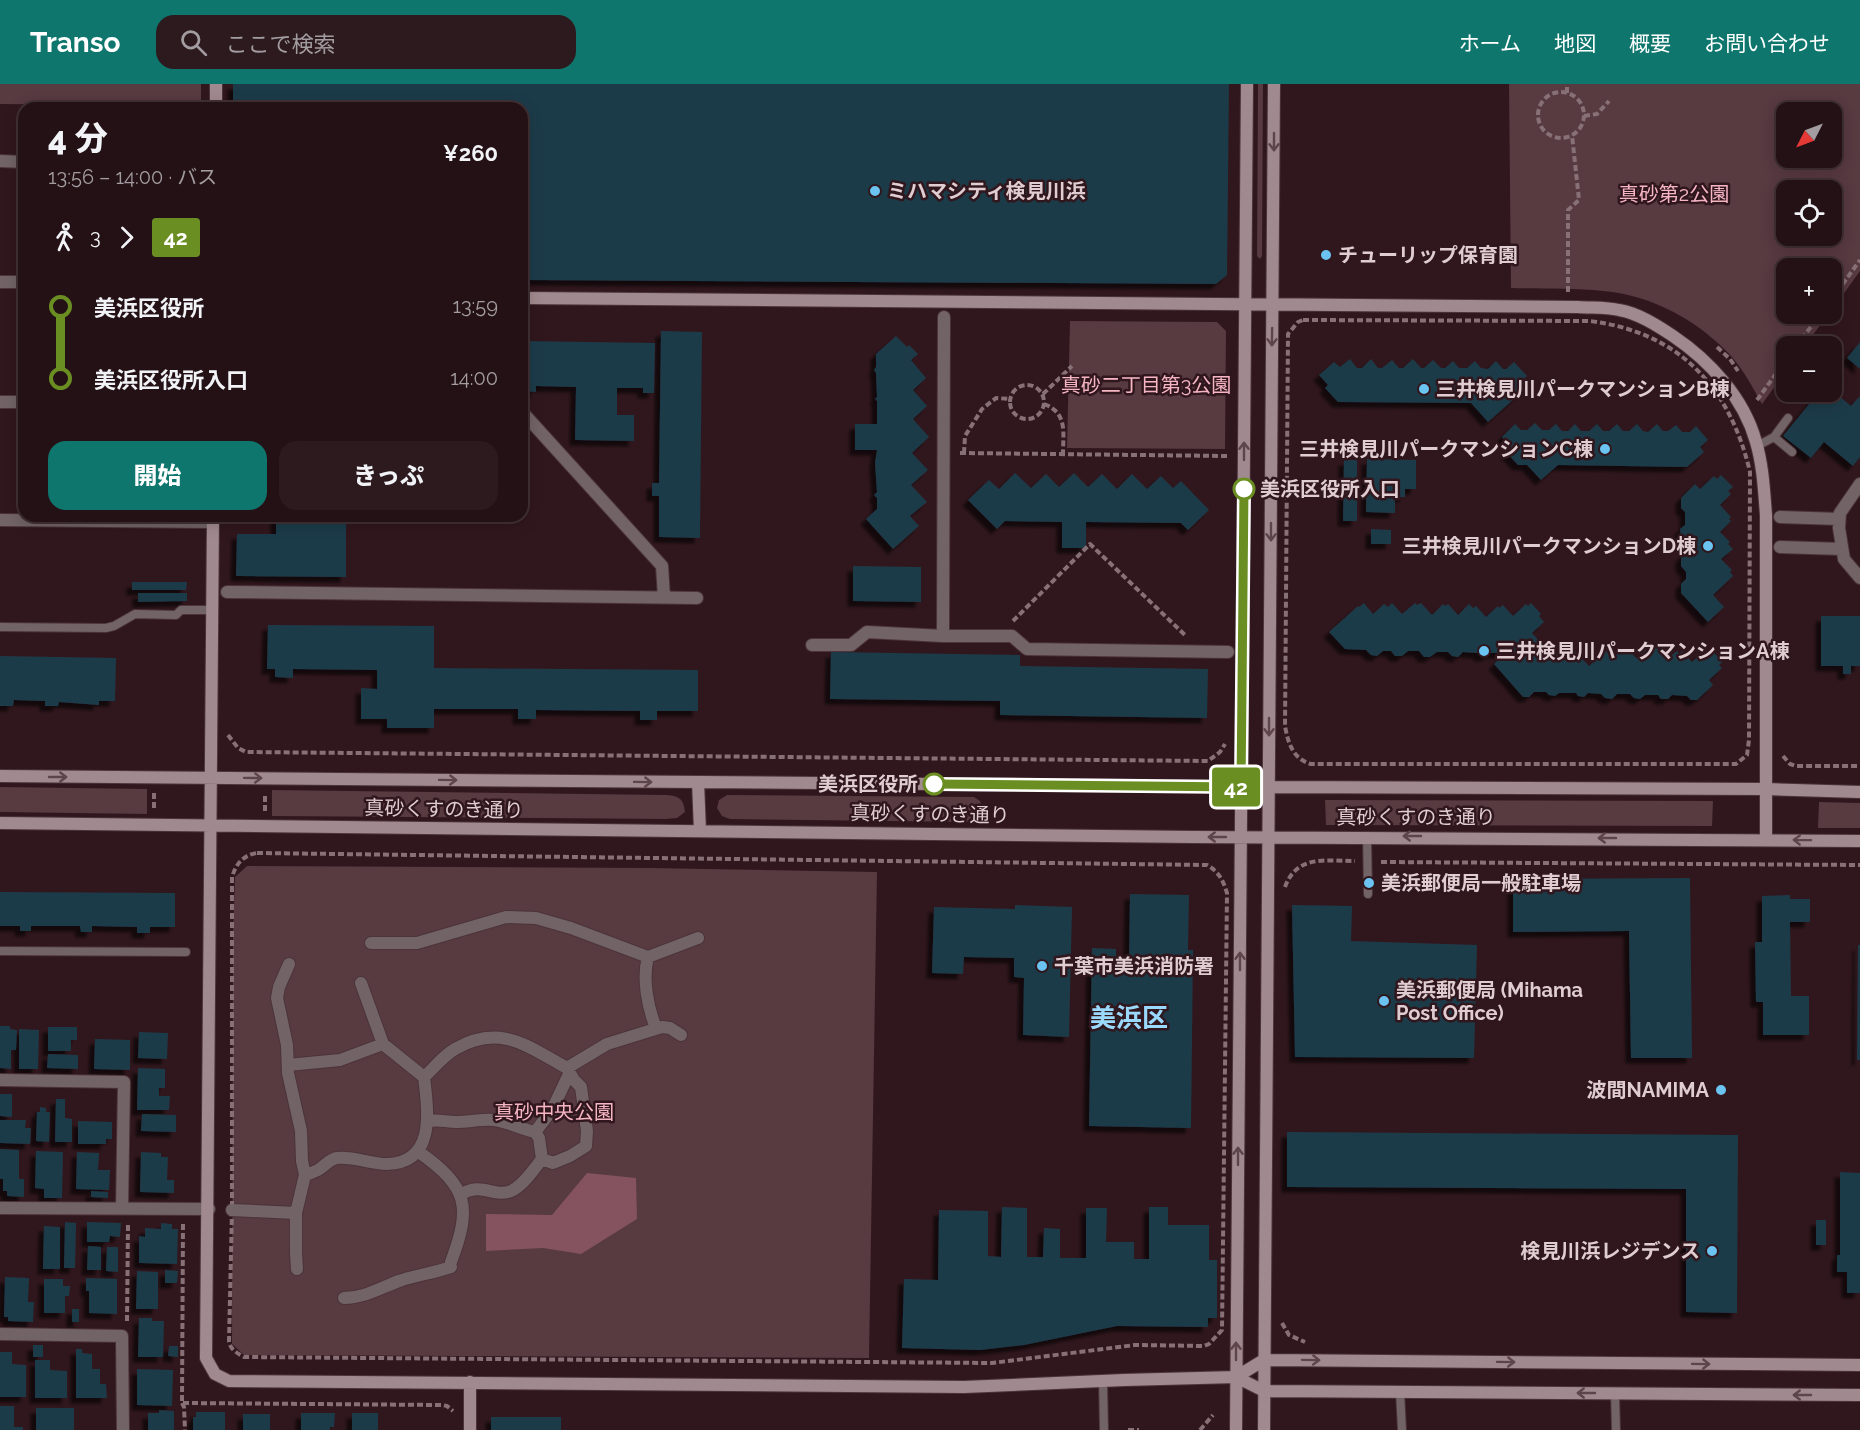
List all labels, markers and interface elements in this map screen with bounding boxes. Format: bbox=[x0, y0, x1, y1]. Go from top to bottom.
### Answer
search box bbox=[156, 15, 576, 69]
text: Transo bbox=[30, 26, 120, 59]
icon: search bbox=[177, 26, 210, 59]
text: ここで検索 bbox=[225, 31, 336, 57]
text: ホーム bbox=[1459, 31, 1521, 56]
text: 地図 bbox=[1554, 31, 1596, 56]
text: 概要 bbox=[1629, 31, 1671, 56]
text: お問い合わせ bbox=[1704, 31, 1830, 56]
north arrow bbox=[1776, 102, 1842, 168]
map controls bbox=[1776, 102, 1842, 402]
text: 4 分 bbox=[48, 119, 108, 158]
one-way arrow bbox=[1268, 132, 1280, 152]
text: ¥260 bbox=[443, 140, 498, 166]
text: 13:56 – 14:00 · バス bbox=[48, 165, 217, 189]
place label: ミハマシティ検見川浜 bbox=[887, 179, 1086, 203]
button: locate bbox=[1776, 180, 1842, 246]
park label: 真砂第2公園 bbox=[1619, 182, 1729, 206]
marker: ミハマシティ検見川浜 bbox=[868, 184, 882, 198]
icon: walk bbox=[48, 221, 81, 254]
icon: forward bbox=[110, 221, 143, 254]
text: 3 bbox=[90, 225, 101, 249]
text: 42 bbox=[164, 225, 188, 250]
place label: チューリップ保育園 bbox=[1338, 243, 1518, 267]
marker: チューリップ保育園 bbox=[1319, 248, 1333, 262]
button: + bbox=[1776, 258, 1842, 324]
text: 13:59 bbox=[452, 294, 498, 318]
text: 美浜区役所 bbox=[94, 295, 204, 321]
one-way arrow bbox=[1266, 327, 1278, 347]
button: − bbox=[1776, 336, 1842, 402]
text: 14:00 bbox=[450, 366, 498, 390]
text: 美浜区役所入口 bbox=[94, 367, 248, 393]
park label: 真砂二丁目第3公園 bbox=[1061, 373, 1231, 397]
place label: 三井検見川パークマンションB棟 bbox=[1436, 377, 1730, 401]
marker: 三井検見川パークマンションB棟 bbox=[1417, 382, 1431, 396]
place label: 三井検見川パークマンションC棟 bbox=[1299, 437, 1593, 461]
button: 開始 bbox=[48, 441, 267, 510]
button: きっぷ bbox=[279, 441, 498, 510]
one-way arrow bbox=[1238, 441, 1250, 461]
marker: 三井検見川パークマンションC棟 bbox=[1598, 442, 1612, 456]
place label: 美浜区役所入口 bbox=[1260, 477, 1400, 501]
marker: 美浜区役所入口 bbox=[1233, 478, 1255, 500]
one-way arrow bbox=[1265, 522, 1277, 542]
place label: 三井検見川パークマンションD棟 bbox=[1402, 534, 1696, 558]
marker: 三井検見川パークマンションD棟 bbox=[1701, 539, 1715, 553]
place label: 三井検見川パークマンションA棟 bbox=[1496, 639, 1789, 663]
marker: 三井検見川パークマンションA棟 bbox=[1477, 644, 1491, 658]
one-way arrow bbox=[1263, 717, 1275, 737]
line badge: 42 bbox=[1209, 768, 1263, 806]
one-way arrow bbox=[48, 771, 68, 782]
one-way arrow bbox=[243, 772, 263, 784]
place label: 美浜区役所 bbox=[818, 772, 918, 796]
marker: 美浜区役所 bbox=[923, 773, 945, 795]
one-way arrow bbox=[438, 774, 458, 786]
text: 42 bbox=[1224, 775, 1248, 800]
one-way arrow bbox=[633, 776, 653, 788]
street label: 真砂くすのき通り bbox=[364, 796, 524, 822]
street label: 真砂くすのき通り bbox=[850, 801, 1010, 827]
street label: 真砂くすのき通り bbox=[1336, 805, 1496, 829]
one-way arrow bbox=[1207, 831, 1227, 842]
one-way arrow bbox=[1402, 831, 1422, 842]
one-way arrow bbox=[1597, 832, 1617, 844]
one-way arrow bbox=[1792, 834, 1812, 845]
place label: 美浜郵便局一般駐車場 bbox=[1381, 871, 1581, 895]
marker: 美浜郵便局一般駐車場 bbox=[1362, 876, 1376, 890]
one-way arrow bbox=[1234, 951, 1245, 971]
place label: 千葉市美浜消防署 bbox=[1054, 954, 1214, 978]
marker: 千葉市美浜消防署 bbox=[1035, 959, 1049, 973]
place label: 美浜郵便局 (Mihama Post Office) bbox=[1396, 978, 1583, 1025]
marker: 美浜郵便局 (Mihama Post Office) bbox=[1377, 994, 1391, 1008]
district label: 美浜区 bbox=[1090, 1003, 1168, 1033]
place label: 波間NAMIMA bbox=[1587, 1078, 1710, 1102]
marker: 波間NAMIMA bbox=[1714, 1083, 1728, 1097]
park label: 真砂中央公園 bbox=[494, 1100, 614, 1124]
one-way arrow bbox=[1232, 1146, 1244, 1166]
place label: 検見川浜レジデンス bbox=[1520, 1239, 1700, 1263]
marker: 検見川浜レジデンス bbox=[1705, 1244, 1719, 1258]
one-way arrow bbox=[1231, 1341, 1242, 1361]
one-way arrow bbox=[1300, 1354, 1320, 1366]
one-way arrow bbox=[1495, 1356, 1515, 1368]
one-way arrow bbox=[1690, 1358, 1710, 1370]
one-way arrow bbox=[1576, 1387, 1596, 1399]
one-way arrow bbox=[1792, 1389, 1812, 1401]

